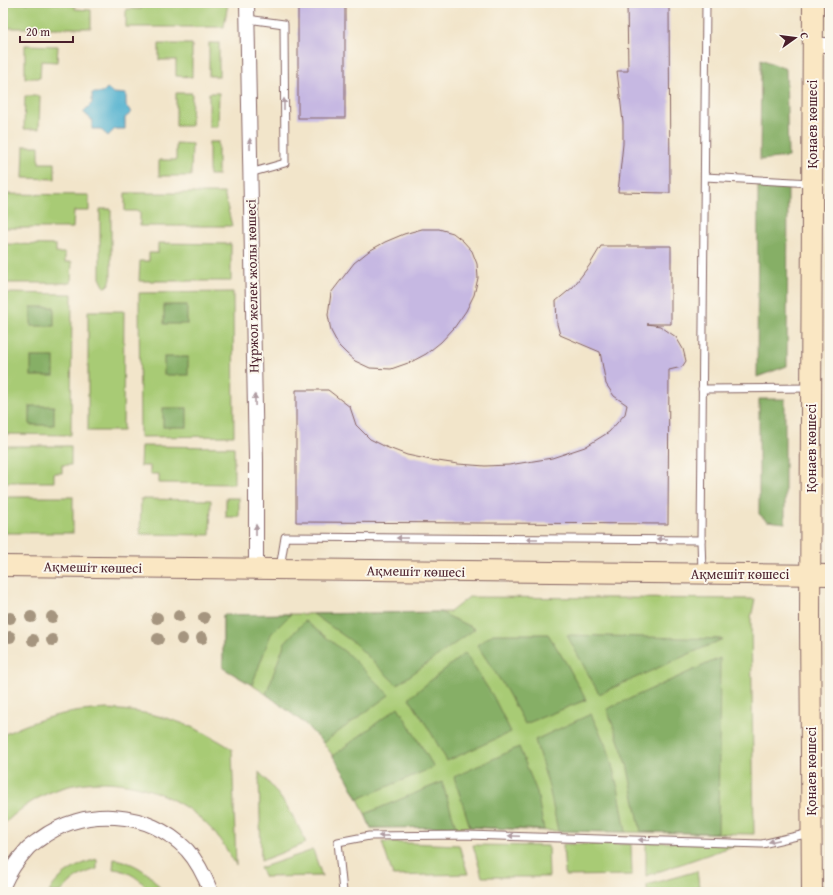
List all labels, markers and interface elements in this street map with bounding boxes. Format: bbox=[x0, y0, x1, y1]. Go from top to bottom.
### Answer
scale bar bbox=[20, 18, 73, 44]
north arrow bbox=[775, 18, 815, 58]
text: 20 m bbox=[26, 23, 50, 40]
text: С bbox=[796, 31, 813, 41]
street label: Қонаев көшесі bbox=[802, 79, 822, 169]
one-way arrow bbox=[281, 97, 287, 110]
one-way arrow bbox=[246, 138, 253, 150]
street label: Нұржол желек жолы көшесі bbox=[240, 199, 264, 373]
one-way arrow bbox=[252, 393, 258, 406]
street label: Қонаев көшесі bbox=[801, 403, 821, 493]
one-way arrow bbox=[253, 523, 259, 536]
one-way arrow bbox=[395, 535, 408, 541]
one-way arrow bbox=[525, 536, 538, 542]
one-way arrow bbox=[655, 536, 668, 542]
street label: Ақмешіт көшесі bbox=[44, 556, 143, 578]
street label: Ақмешіт көшесі bbox=[367, 560, 466, 582]
street label: Ақмешіт көшесі bbox=[691, 564, 789, 584]
street label: Қонаев көшесі bbox=[801, 726, 821, 816]
one-way arrow bbox=[377, 833, 390, 839]
one-way arrow bbox=[508, 833, 520, 840]
one-way arrow bbox=[637, 837, 650, 843]
one-way arrow bbox=[767, 839, 780, 845]

